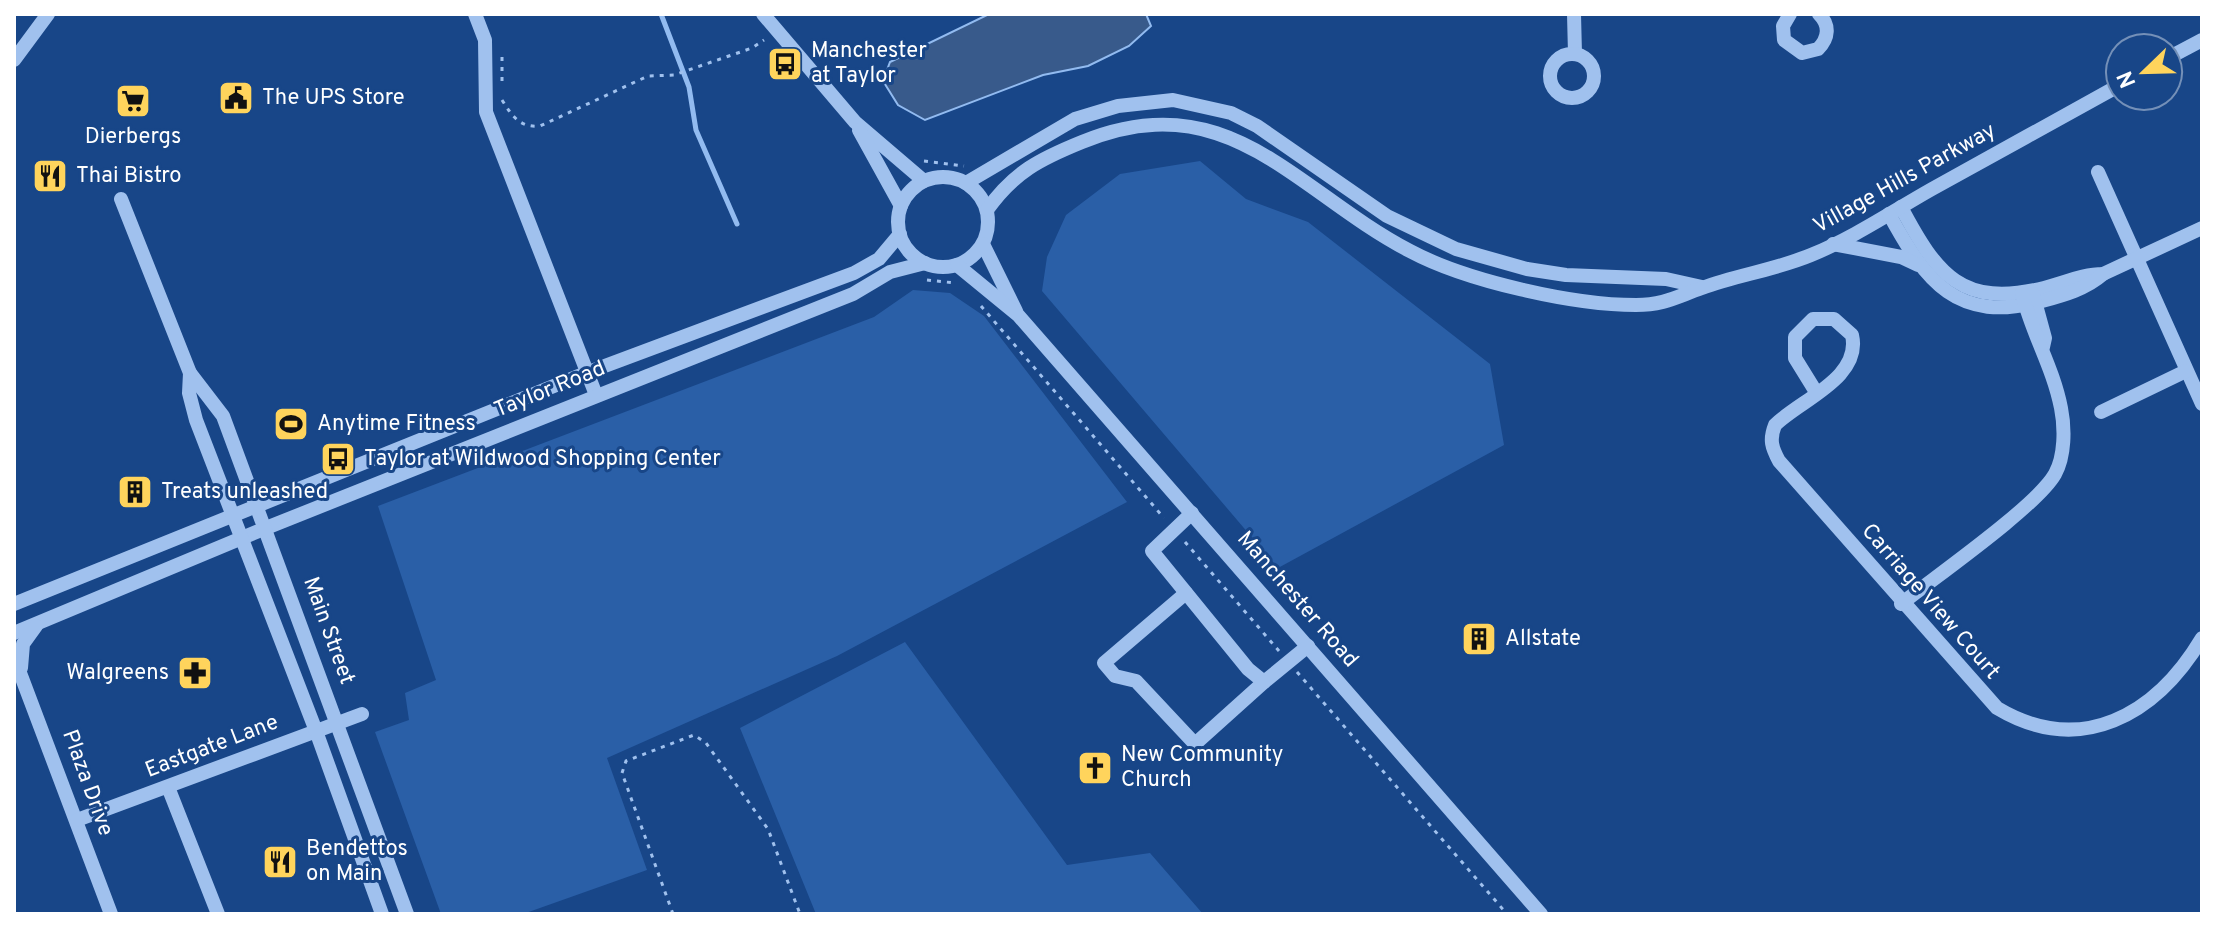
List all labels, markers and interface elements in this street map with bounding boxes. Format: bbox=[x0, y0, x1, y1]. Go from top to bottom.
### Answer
north arrow bbox=[2104, 32, 2184, 112]
place label: Manchester at Taylor bbox=[811, 38, 927, 90]
bus stop icon: Manchester at Taylor bbox=[766, 45, 804, 83]
text: N bbox=[2112, 66, 2143, 91]
public building icon: The UPS Store bbox=[217, 79, 255, 117]
supermarket icon: Dierbergs bbox=[114, 82, 152, 120]
place label: The UPS Store bbox=[262, 85, 405, 112]
street label: Village Hills Parkway bbox=[1809, 118, 2001, 240]
place label: Dierbergs bbox=[85, 124, 181, 151]
restaurant icon: Thai Bistro bbox=[31, 157, 69, 195]
place label: Thai Bistro bbox=[76, 163, 182, 190]
street label: Taylor Road bbox=[491, 356, 609, 424]
sports icon: Anytime Fitness bbox=[272, 405, 310, 443]
place label: Anytime Fitness bbox=[317, 411, 476, 438]
bus stop icon: Taylor at Wildwood Shopping Center bbox=[319, 440, 357, 478]
place label: Taylor at Wildwood Shopping Center bbox=[364, 446, 721, 473]
building icon: Treats unleashed bbox=[116, 473, 154, 511]
place label: Treats unleashed bbox=[161, 479, 328, 506]
street label: Carriage View Court bbox=[1855, 519, 2005, 685]
street label: Manchester Road bbox=[1230, 526, 1364, 674]
street label: Main Street bbox=[296, 574, 360, 688]
building icon: Allstate bbox=[1460, 620, 1498, 658]
place label: Allstate bbox=[1505, 626, 1581, 653]
pharmacy icon: Walgreens bbox=[176, 654, 214, 692]
place label: Walgreens bbox=[66, 660, 169, 687]
street label: Eastgate Lane bbox=[142, 709, 282, 785]
street label: Plaza Drive bbox=[55, 726, 119, 840]
place label: New Community Church bbox=[1121, 742, 1283, 794]
church icon: New Community Church bbox=[1076, 749, 1114, 787]
place label: Bendettos on Main bbox=[306, 836, 408, 888]
restaurant icon: Bendettos on Main bbox=[261, 843, 299, 881]

